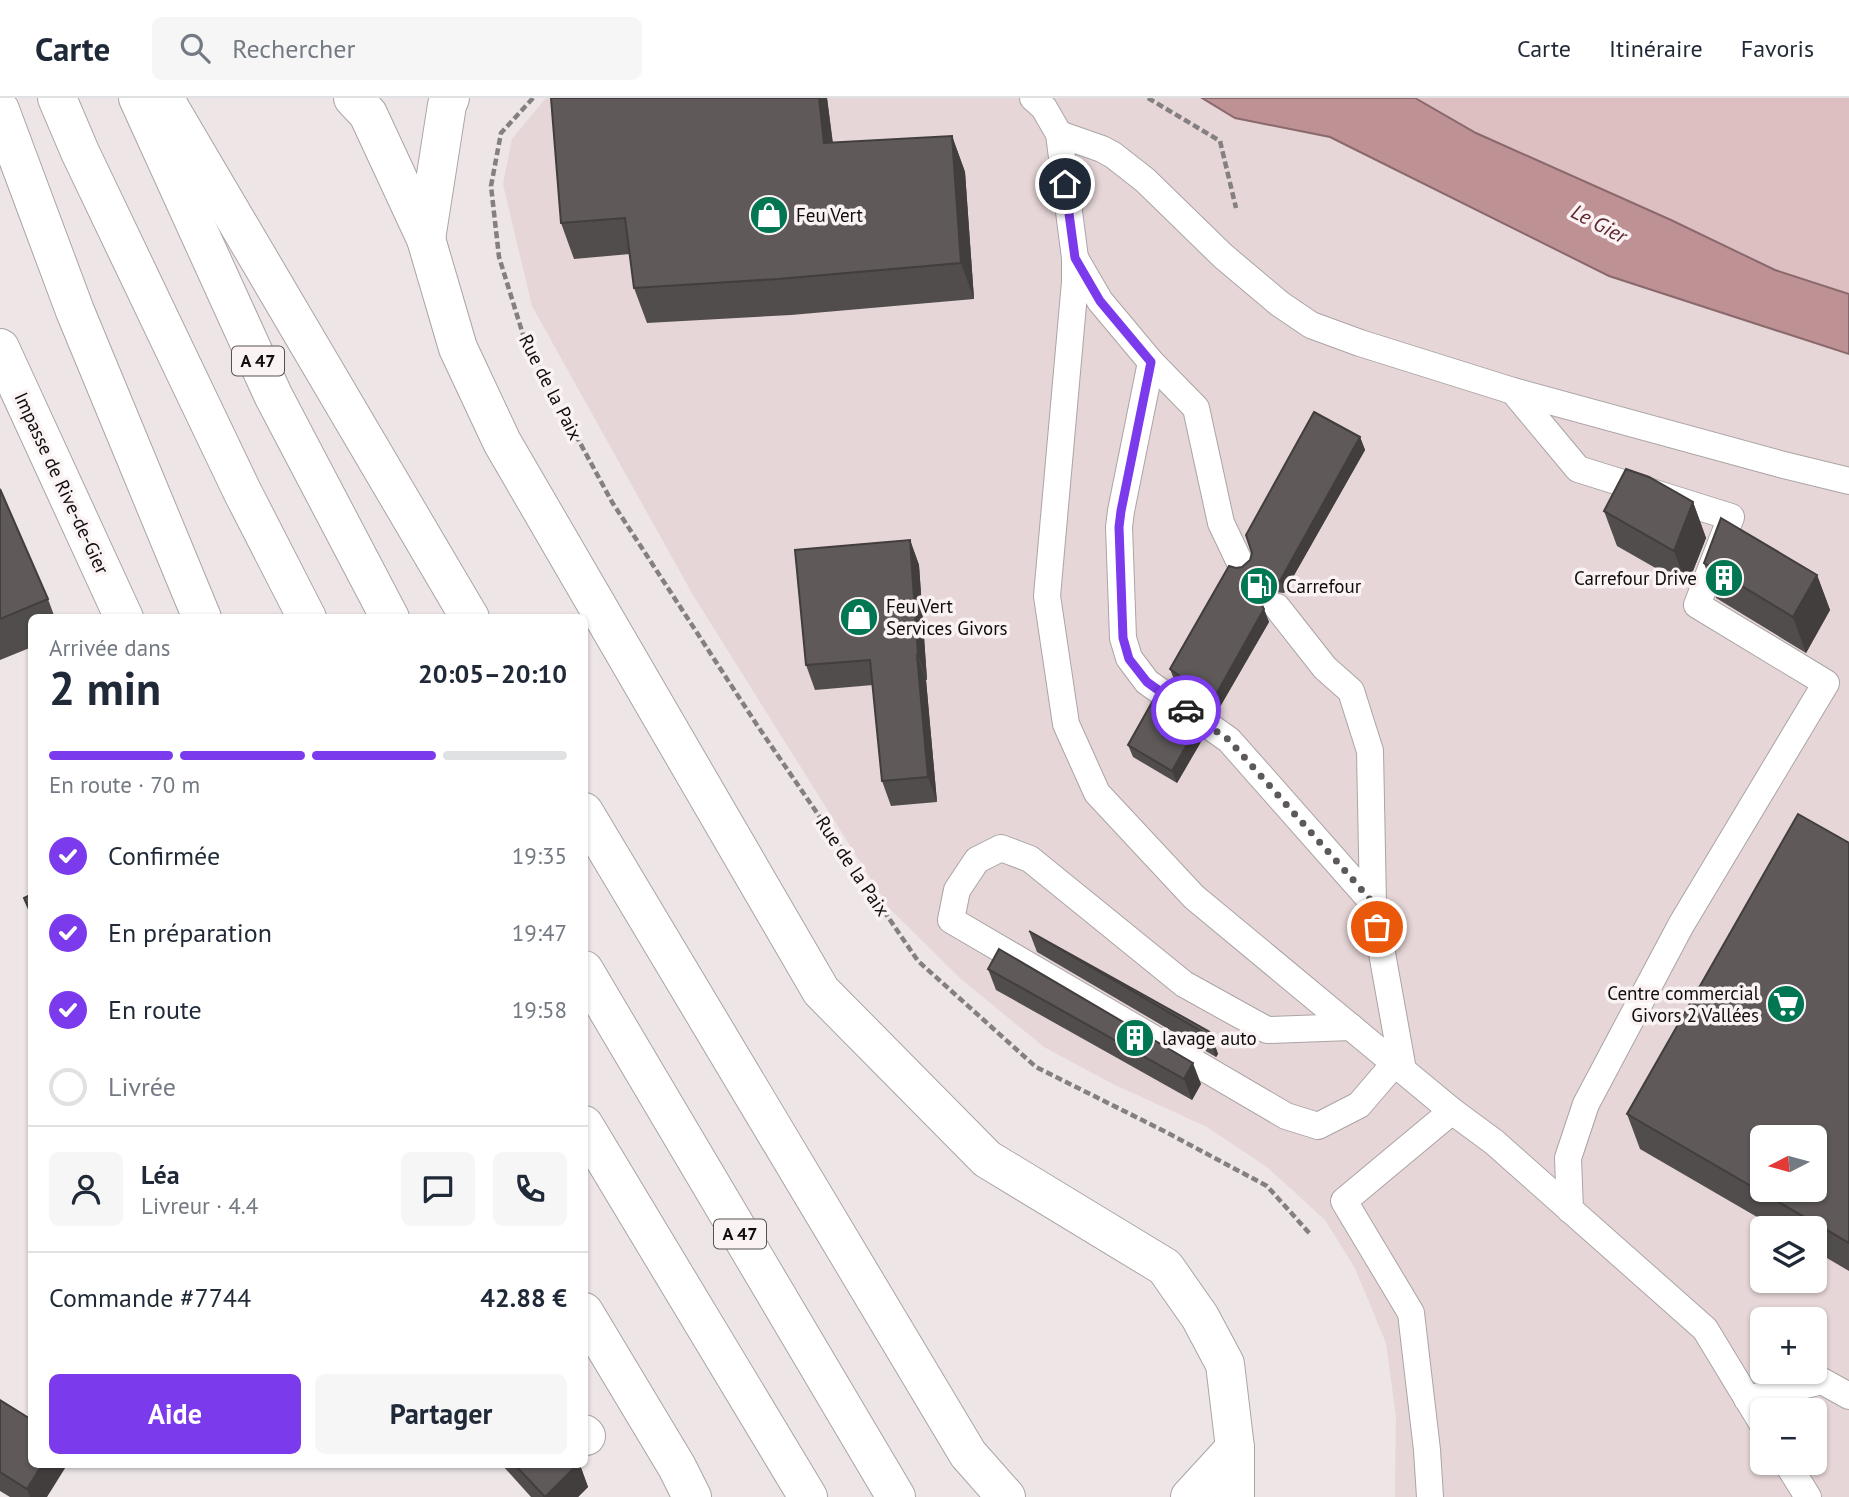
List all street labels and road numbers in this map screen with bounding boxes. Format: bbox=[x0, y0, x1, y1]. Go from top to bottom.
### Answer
street label: Rue de la Paix bbox=[514, 330, 588, 444]
road number: A 47 bbox=[232, 346, 284, 376]
street label: Impasse de Rive-de-Gier bbox=[9, 388, 115, 578]
street label: Rue de la Paix bbox=[811, 811, 895, 921]
road number: A 47 bbox=[714, 1219, 766, 1248]

